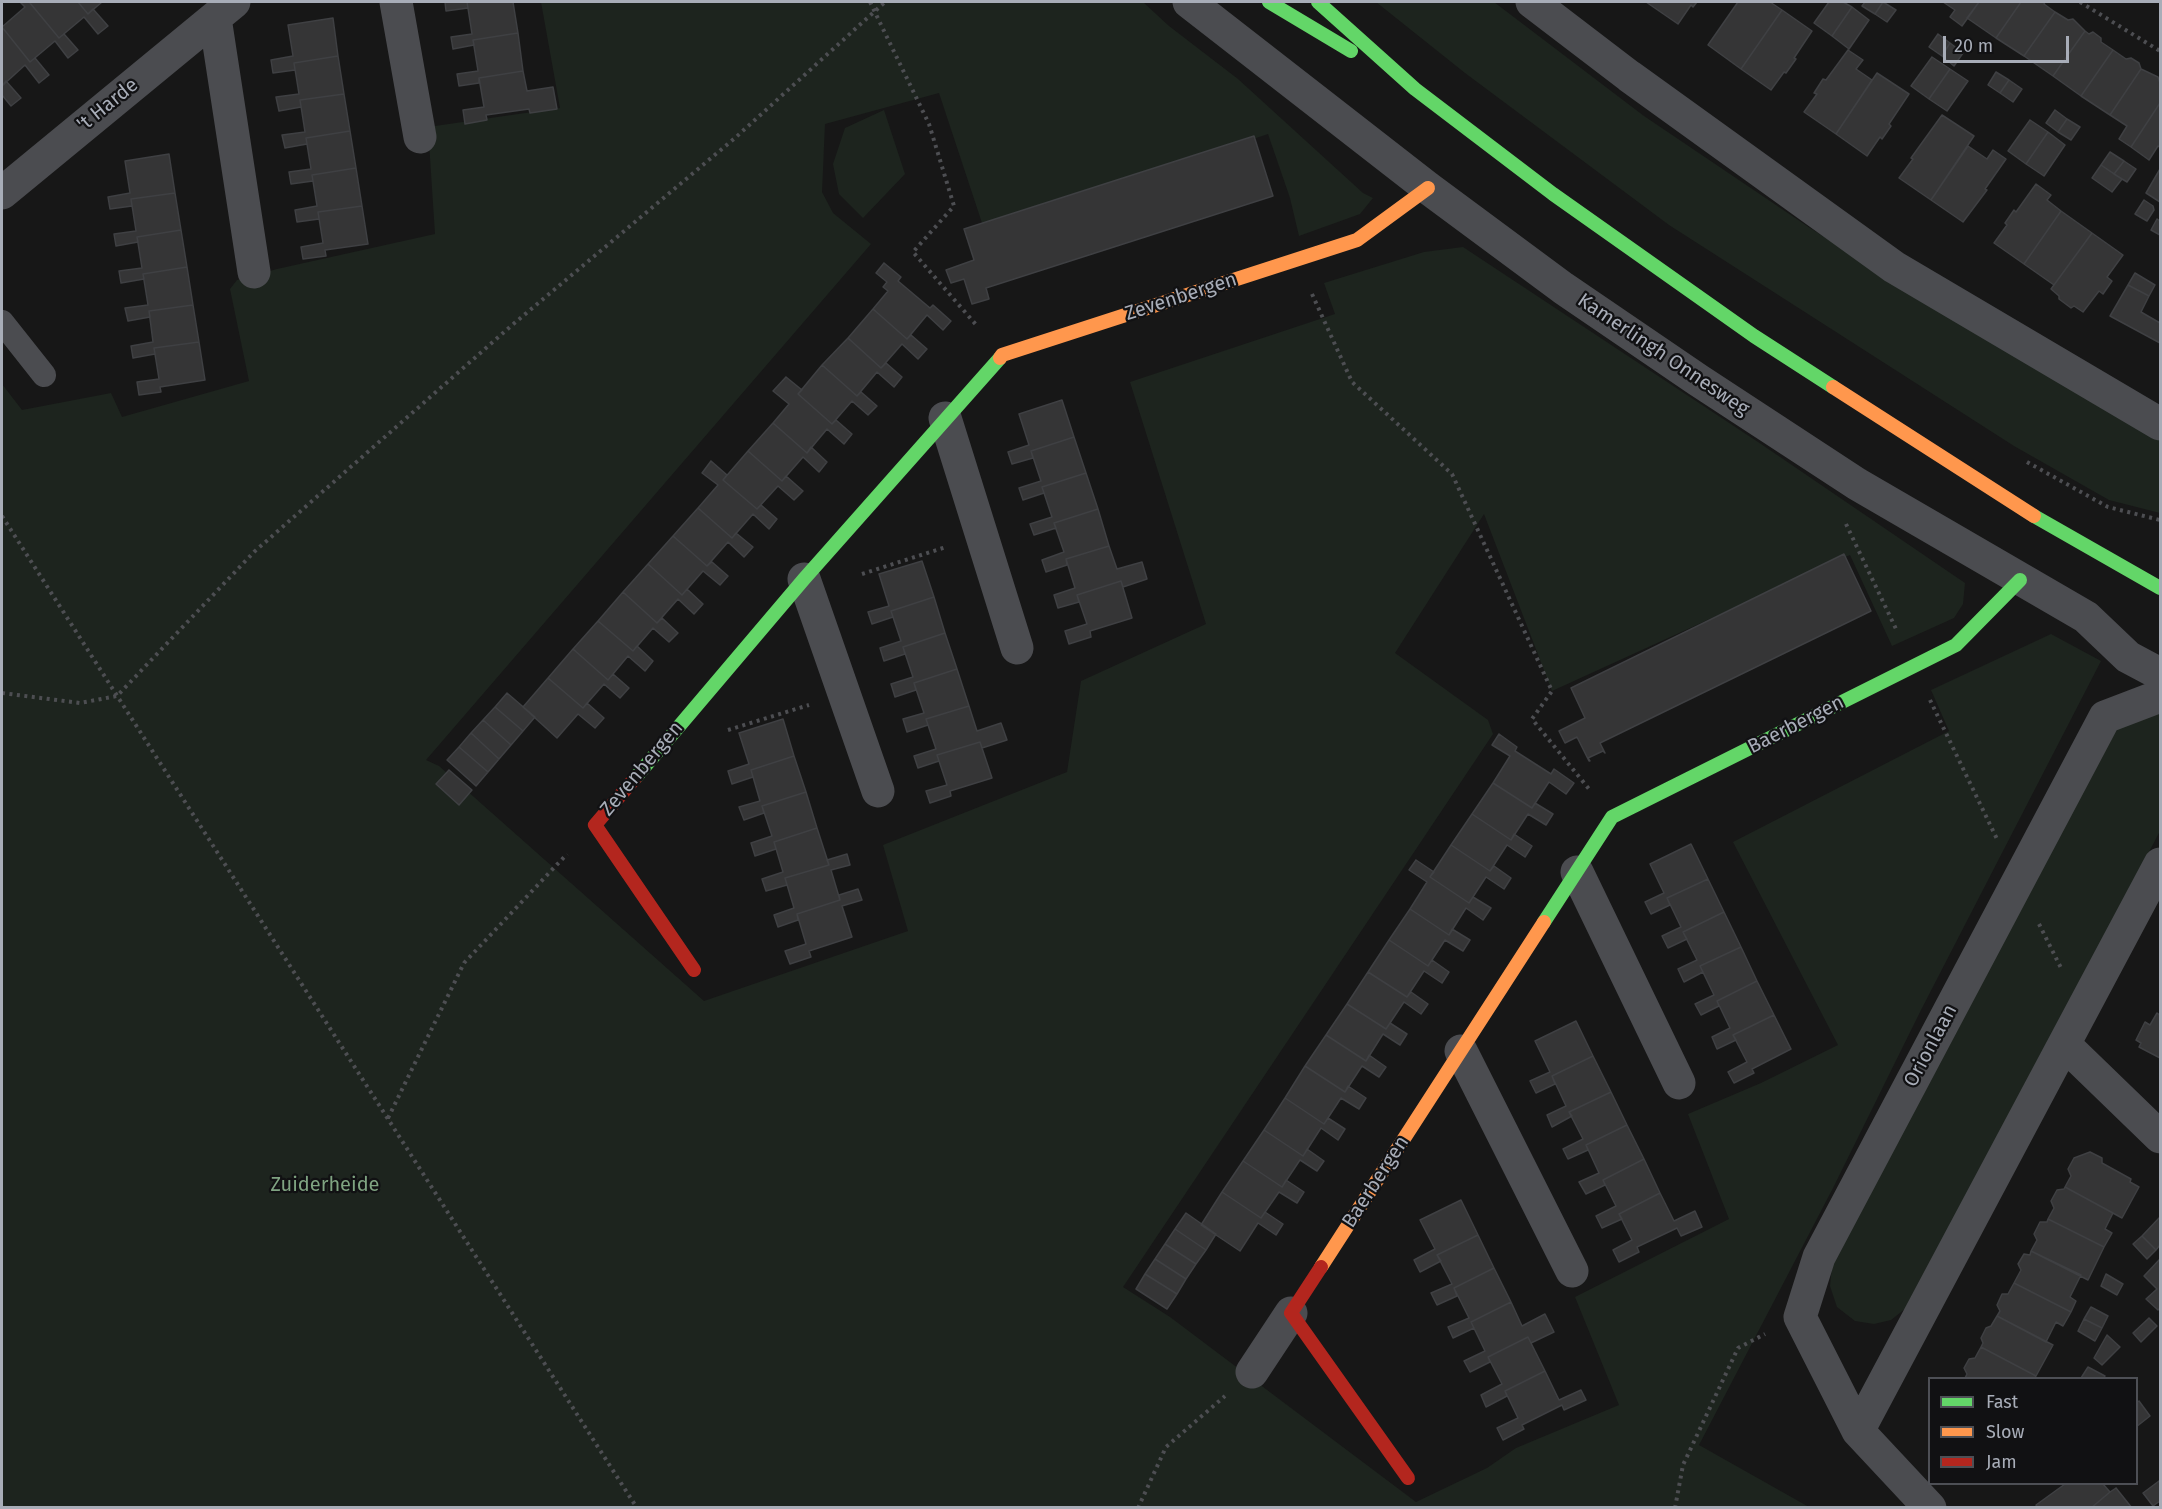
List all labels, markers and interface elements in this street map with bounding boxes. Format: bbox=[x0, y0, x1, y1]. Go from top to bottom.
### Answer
scale bar bbox=[1946, 24, 2072, 62]
text: 20 m bbox=[1954, 35, 1993, 57]
street label: 't Harde bbox=[73, 73, 143, 137]
street label: Zevenbergen bbox=[1122, 268, 1240, 326]
street label: Kamerlingh Onnesweg bbox=[1573, 289, 1753, 421]
street label: Baerbergen bbox=[1744, 691, 1848, 759]
street label: Zevenbergen bbox=[595, 717, 689, 821]
street label: Orionlaan bbox=[1899, 1001, 1963, 1091]
street label: Baerbergen bbox=[1337, 1132, 1415, 1232]
park label: Zuiderheide bbox=[270, 1173, 380, 1197]
legend bbox=[1928, 1377, 2138, 1485]
text: Fast bbox=[1986, 1391, 2018, 1413]
text: Slow bbox=[1986, 1421, 2024, 1443]
text: Jam bbox=[1986, 1451, 2017, 1473]

